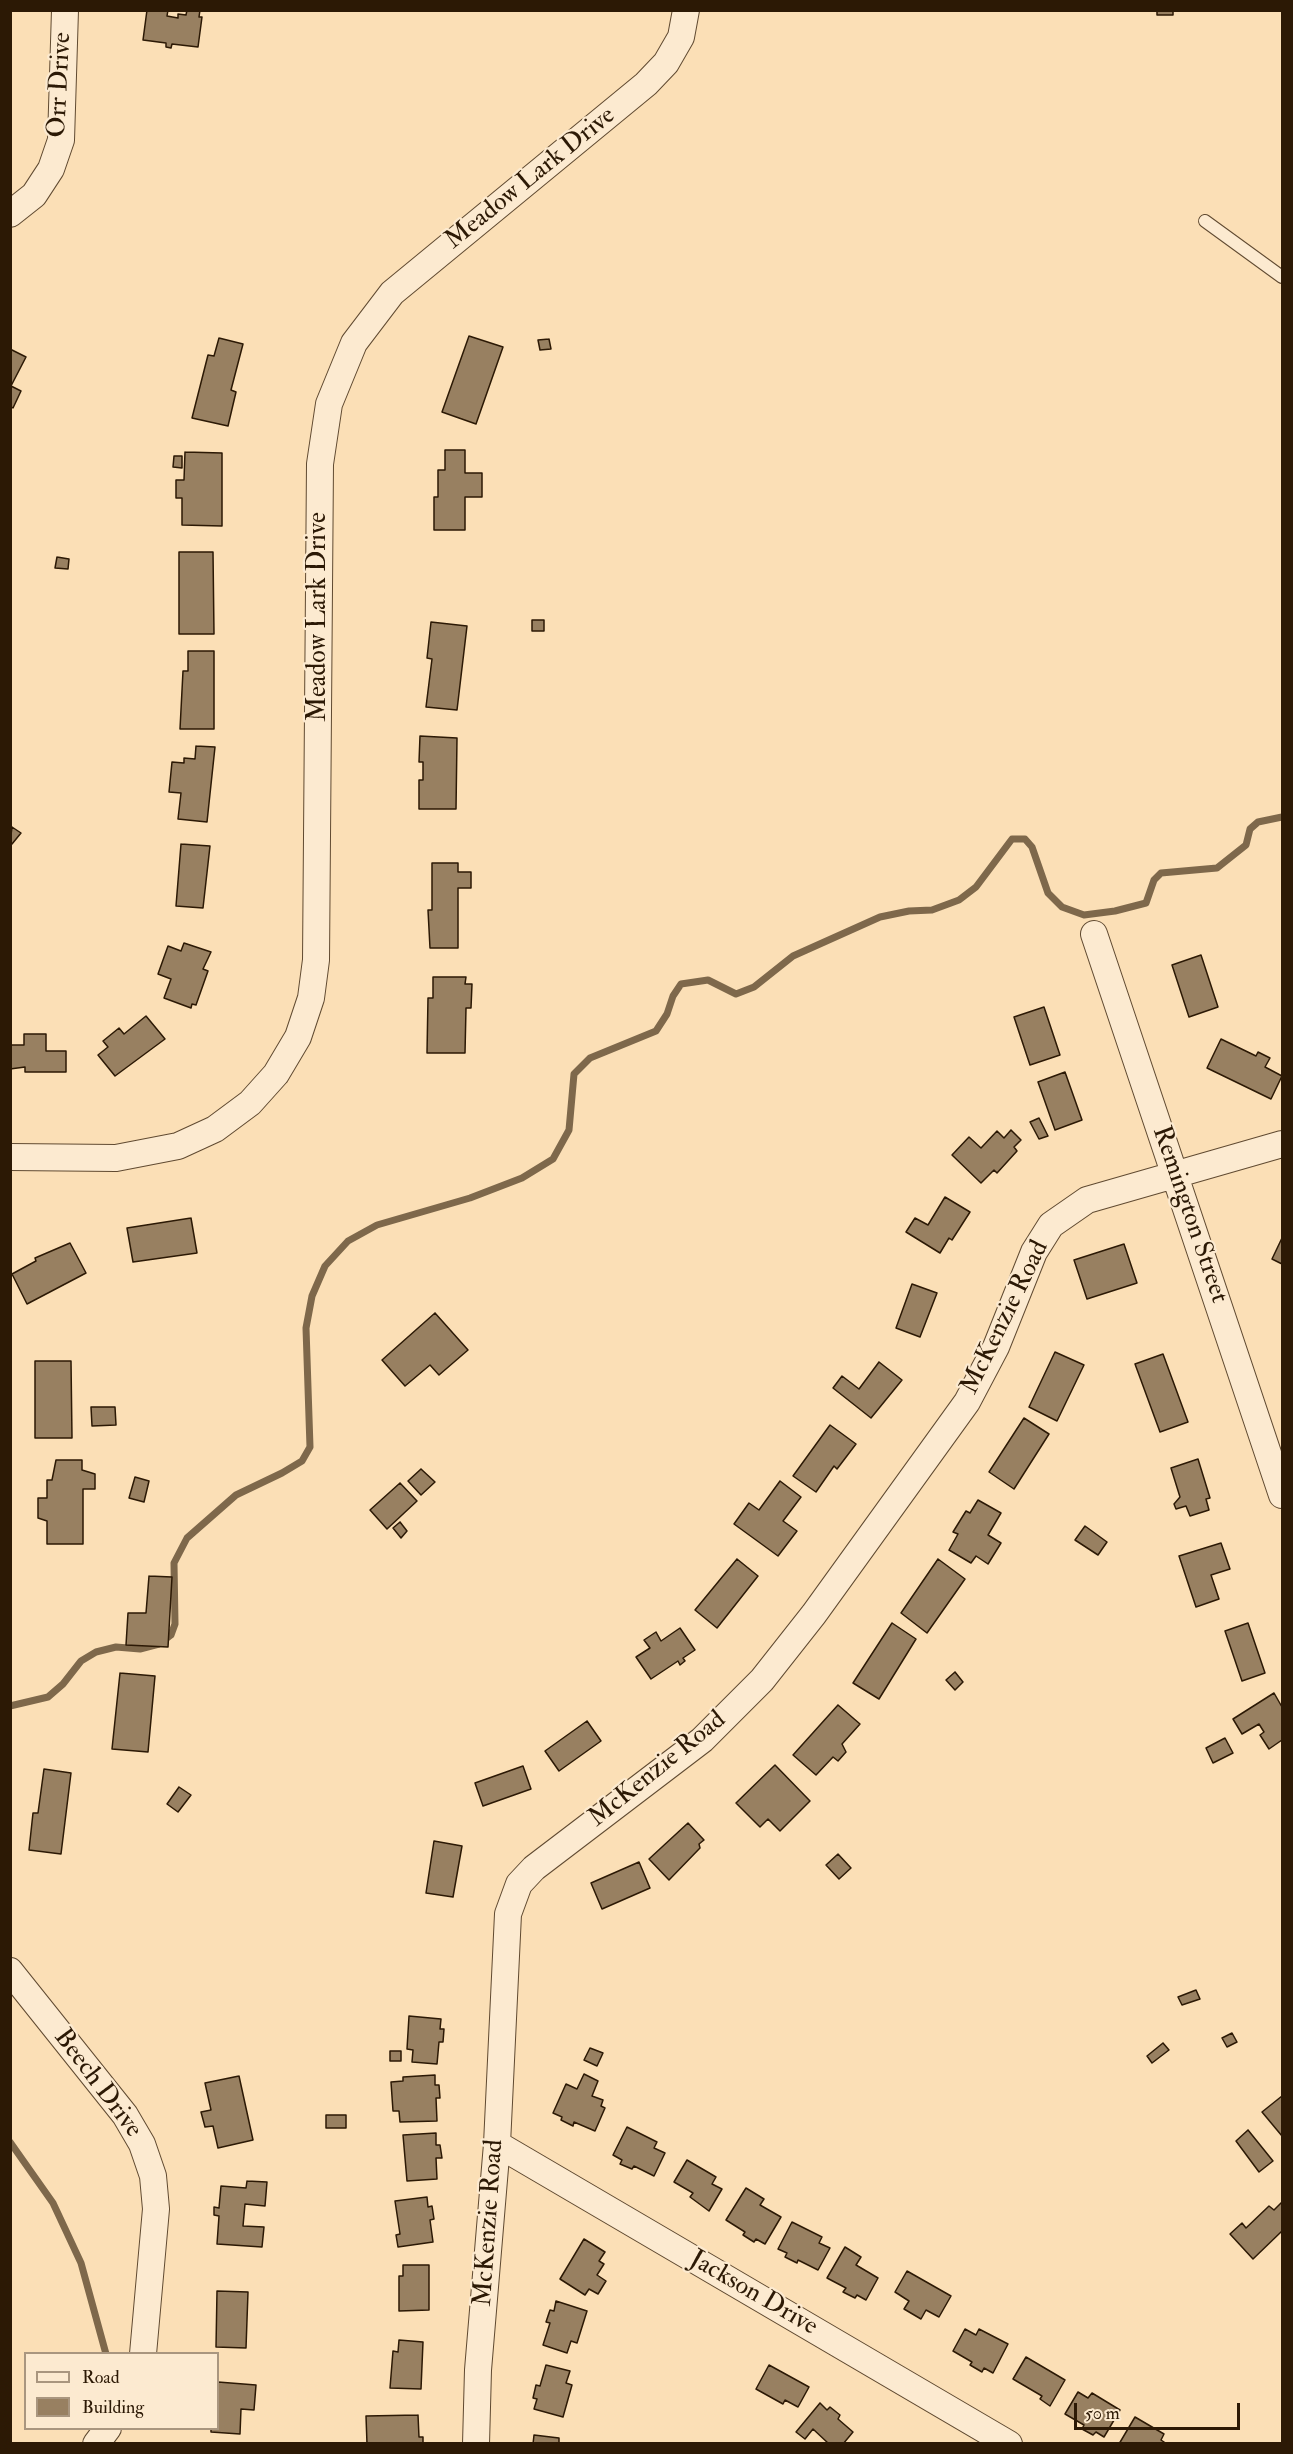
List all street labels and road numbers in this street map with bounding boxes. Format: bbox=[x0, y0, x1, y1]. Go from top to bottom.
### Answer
street label: Orr Drive bbox=[43, 31, 79, 139]
street label: Meadow Lark Drive bbox=[440, 101, 622, 257]
street label: Meadow Lark Drive bbox=[303, 512, 335, 722]
street label: Remington Street bbox=[1144, 1122, 1234, 1308]
street label: McKenzie Road bbox=[955, 1236, 1057, 1400]
street label: McKenzie Road bbox=[583, 1705, 733, 1835]
street label: Beech Drive bbox=[46, 2024, 148, 2144]
street label: McKenzie Road bbox=[469, 2139, 511, 2307]
street label: Jackson Drive bbox=[683, 2245, 823, 2343]

